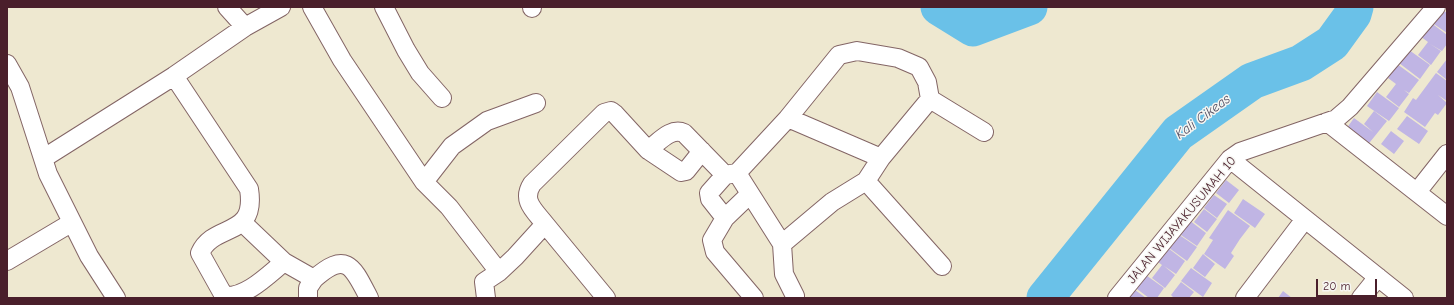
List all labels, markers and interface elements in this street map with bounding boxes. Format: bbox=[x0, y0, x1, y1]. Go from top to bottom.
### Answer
water label: Kali Cikeas bbox=[1172, 91, 1234, 143]
street label: JALAN WIJAYAKUSUMAH 10 bbox=[1124, 153, 1240, 287]
scale bar bbox=[1318, 271, 1379, 297]
text: 20 m bbox=[1323, 279, 1351, 293]

